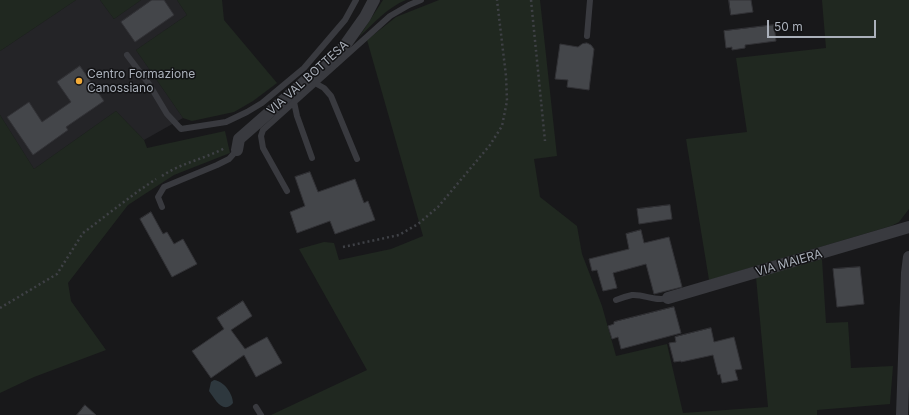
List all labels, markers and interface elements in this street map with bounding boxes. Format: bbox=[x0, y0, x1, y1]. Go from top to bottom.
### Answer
scale bar bbox=[769, 12, 878, 38]
text: 50 m bbox=[774, 19, 803, 34]
street label: VIA VAL BOTTESA bbox=[264, 38, 352, 118]
place label: Centro Formazione Canossiano bbox=[87, 67, 195, 95]
marker: Centro Formazione Canossiano bbox=[74, 76, 84, 86]
street label: VIA MAIERA bbox=[754, 247, 824, 279]

